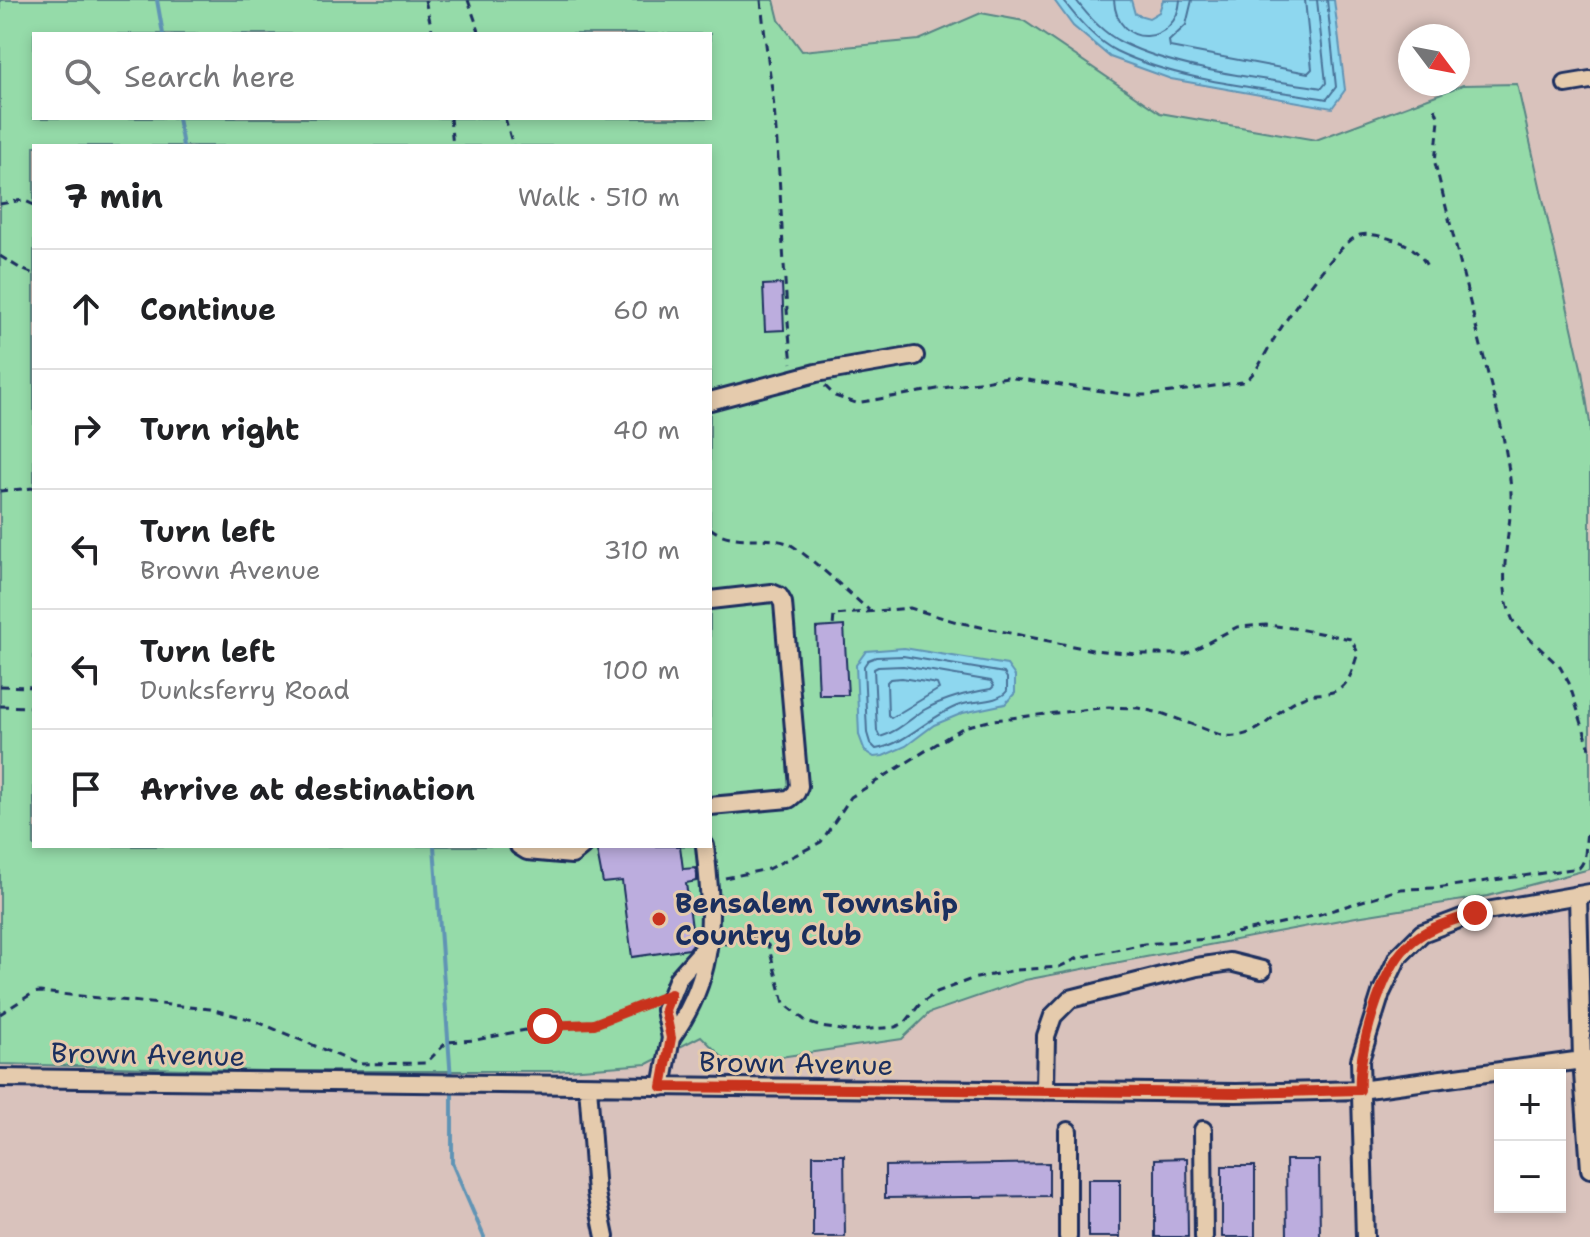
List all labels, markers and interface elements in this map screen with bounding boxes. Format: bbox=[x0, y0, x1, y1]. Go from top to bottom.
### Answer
north arrow bbox=[1398, 24, 1470, 96]
search box bbox=[32, 32, 712, 120]
icon: search bbox=[60, 54, 104, 98]
text: Search here bbox=[124, 56, 295, 97]
text: 7 min bbox=[64, 173, 163, 219]
text: Walk · 510 m bbox=[518, 179, 680, 214]
icon: ahead bbox=[64, 287, 108, 331]
text: Continue bbox=[140, 289, 276, 330]
text: 60 m bbox=[613, 292, 680, 327]
icon: right bbox=[64, 407, 108, 451]
text: Turn right bbox=[140, 409, 299, 450]
text: 40 m bbox=[613, 412, 680, 447]
text: Turn left bbox=[140, 511, 275, 552]
icon: left bbox=[64, 527, 108, 571]
text: 310 m bbox=[604, 532, 680, 567]
text: Brown Avenue bbox=[140, 552, 321, 587]
text: Turn left bbox=[140, 631, 275, 672]
icon: left bbox=[64, 647, 108, 691]
text: 100 m bbox=[602, 652, 680, 687]
text: Dunksferry Road bbox=[140, 672, 350, 707]
icon: arrive bbox=[64, 767, 108, 811]
text: Arrive at destination bbox=[140, 769, 475, 810]
place label: Bensalem Township Country Club bbox=[675, 884, 958, 954]
route end bbox=[1457, 895, 1493, 931]
marker: Bensalem Township Country Club bbox=[650, 910, 668, 928]
route start bbox=[527, 1008, 563, 1044]
street label: Brown Avenue bbox=[50, 1033, 246, 1075]
street label: Brown Avenue bbox=[698, 1042, 894, 1084]
map controls bbox=[1494, 1069, 1566, 1213]
button: + bbox=[1494, 1069, 1566, 1141]
button: − bbox=[1494, 1141, 1566, 1213]

